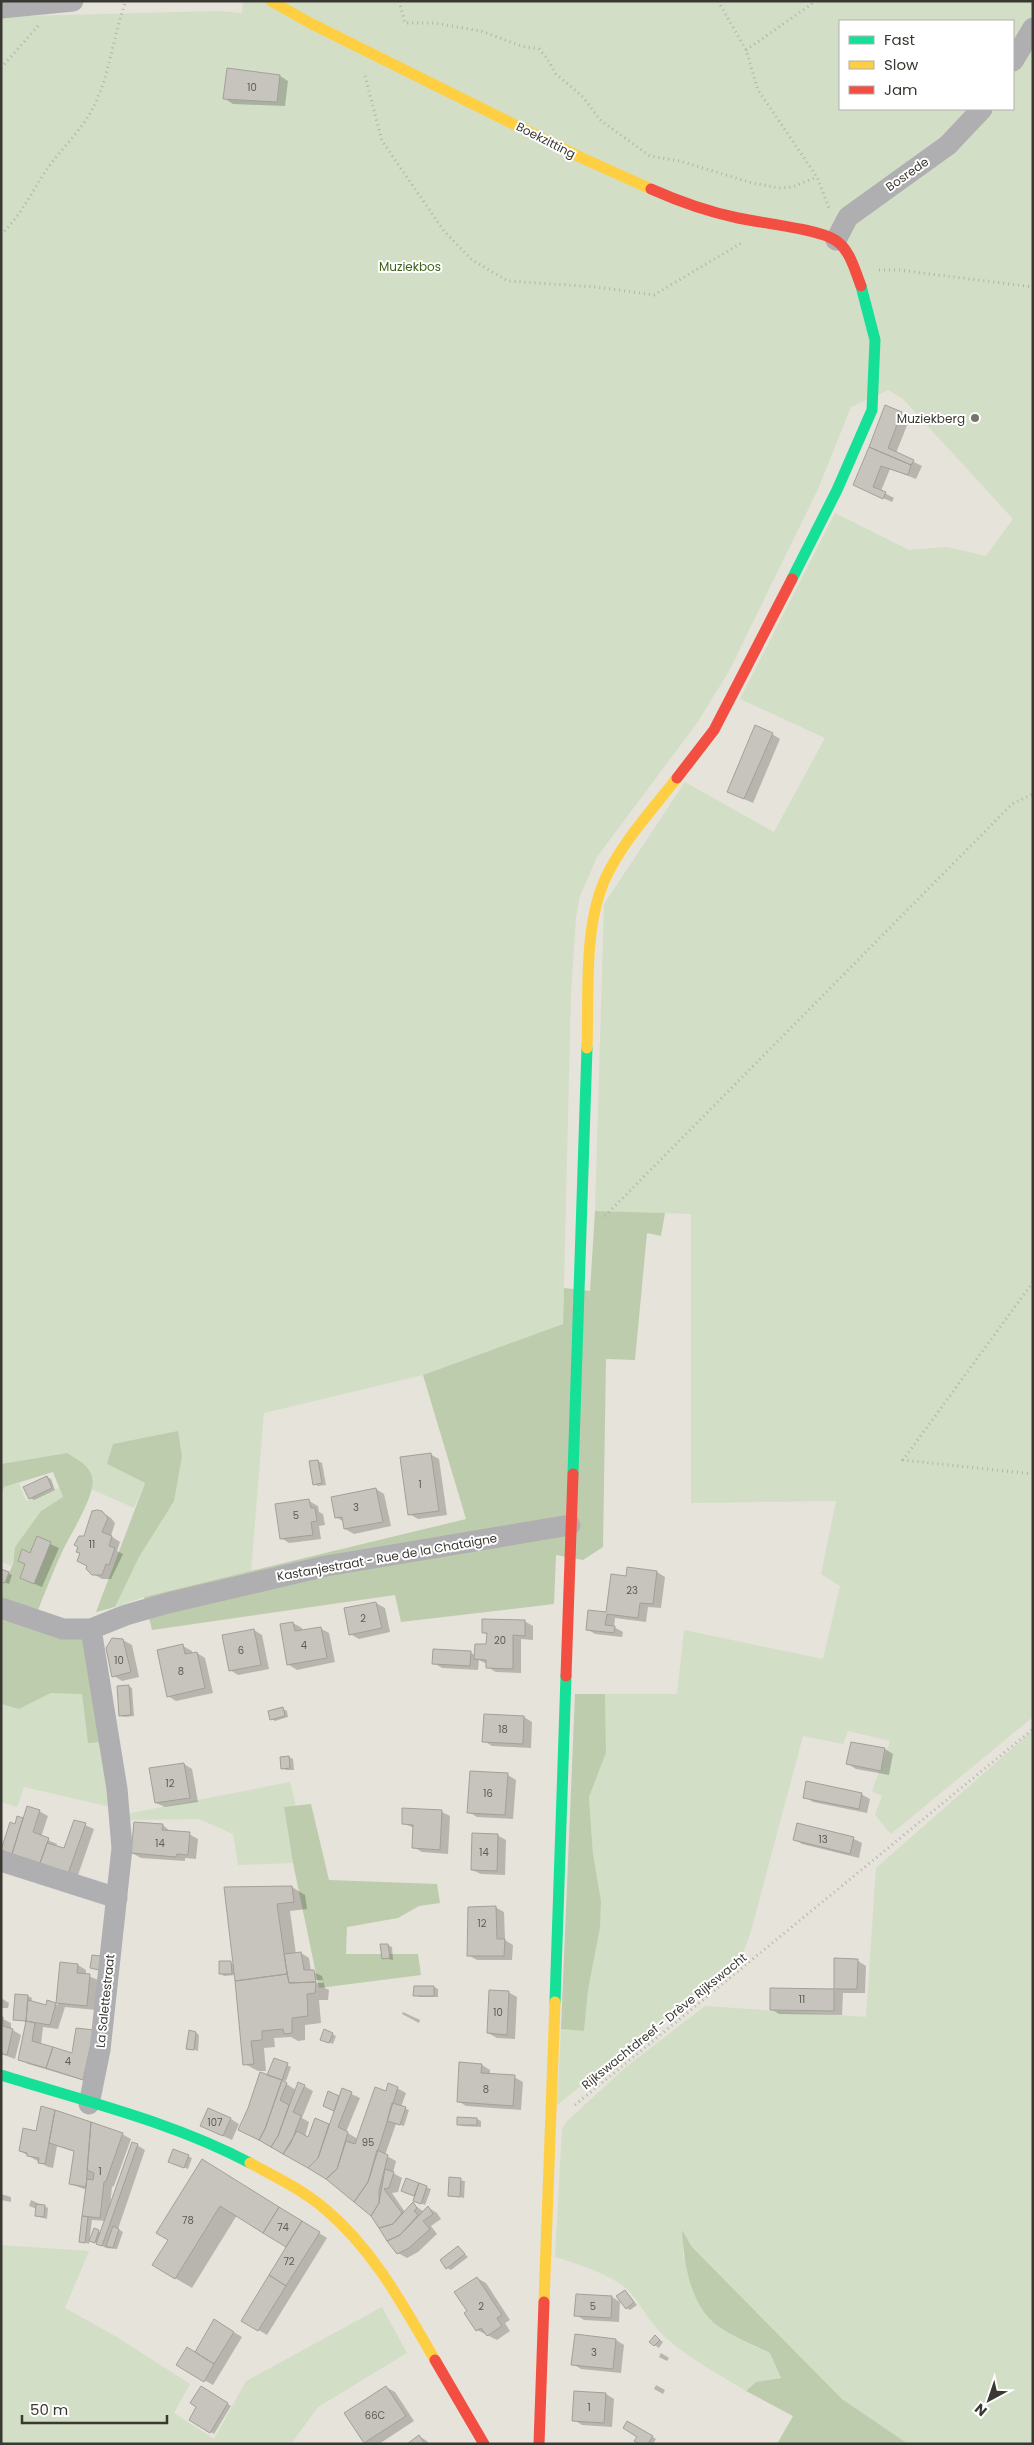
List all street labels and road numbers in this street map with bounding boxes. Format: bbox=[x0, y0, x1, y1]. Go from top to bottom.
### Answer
street label: Boekzitting bbox=[513, 118, 579, 162]
street label: Bosrede bbox=[882, 153, 932, 195]
street label: Kastanjestraat - Rue de la Chataigne bbox=[276, 1529, 498, 1585]
street label: Rijkswachtdreef - Drève Rijkswacht bbox=[578, 1949, 750, 2093]
street label: La Salettestraat bbox=[92, 1953, 118, 2049]

